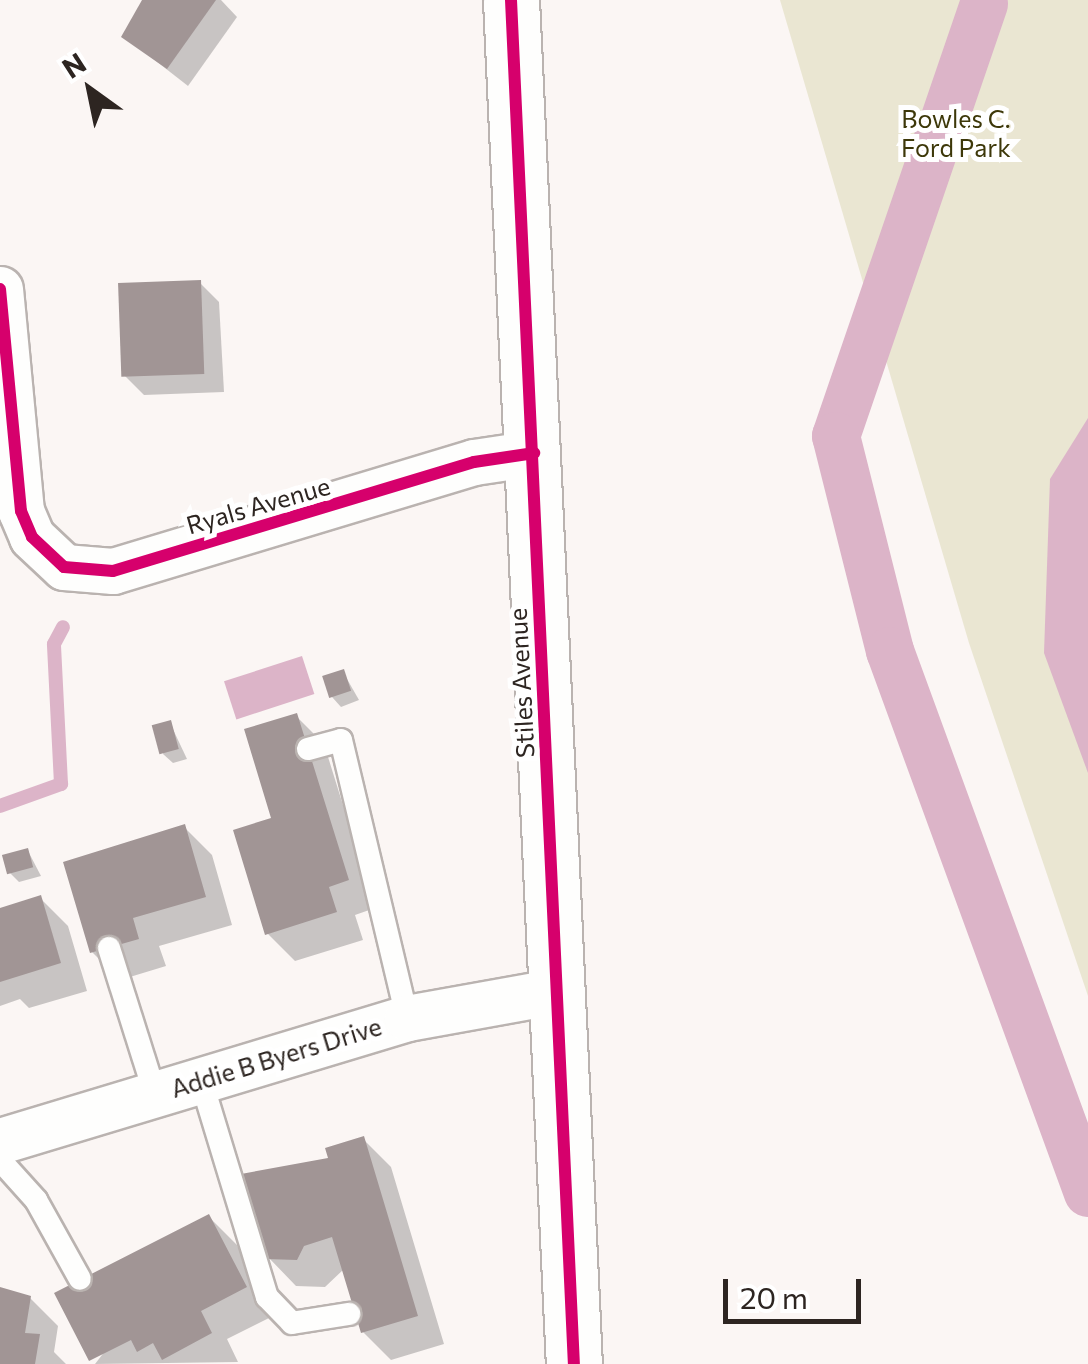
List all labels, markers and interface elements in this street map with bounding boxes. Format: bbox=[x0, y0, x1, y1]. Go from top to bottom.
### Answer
north arrow bbox=[40, 40, 140, 140]
text: N bbox=[56, 45, 92, 85]
park label: Bowles C. Ford Park bbox=[901, 104, 1011, 163]
street label: Ryals Avenue bbox=[183, 470, 333, 540]
street label: Stiles Avenue bbox=[502, 607, 540, 759]
street label: Addie B Byers Drive bbox=[167, 1011, 385, 1103]
scale bar bbox=[728, 1259, 866, 1321]
text: 20 m bbox=[740, 1278, 808, 1315]

